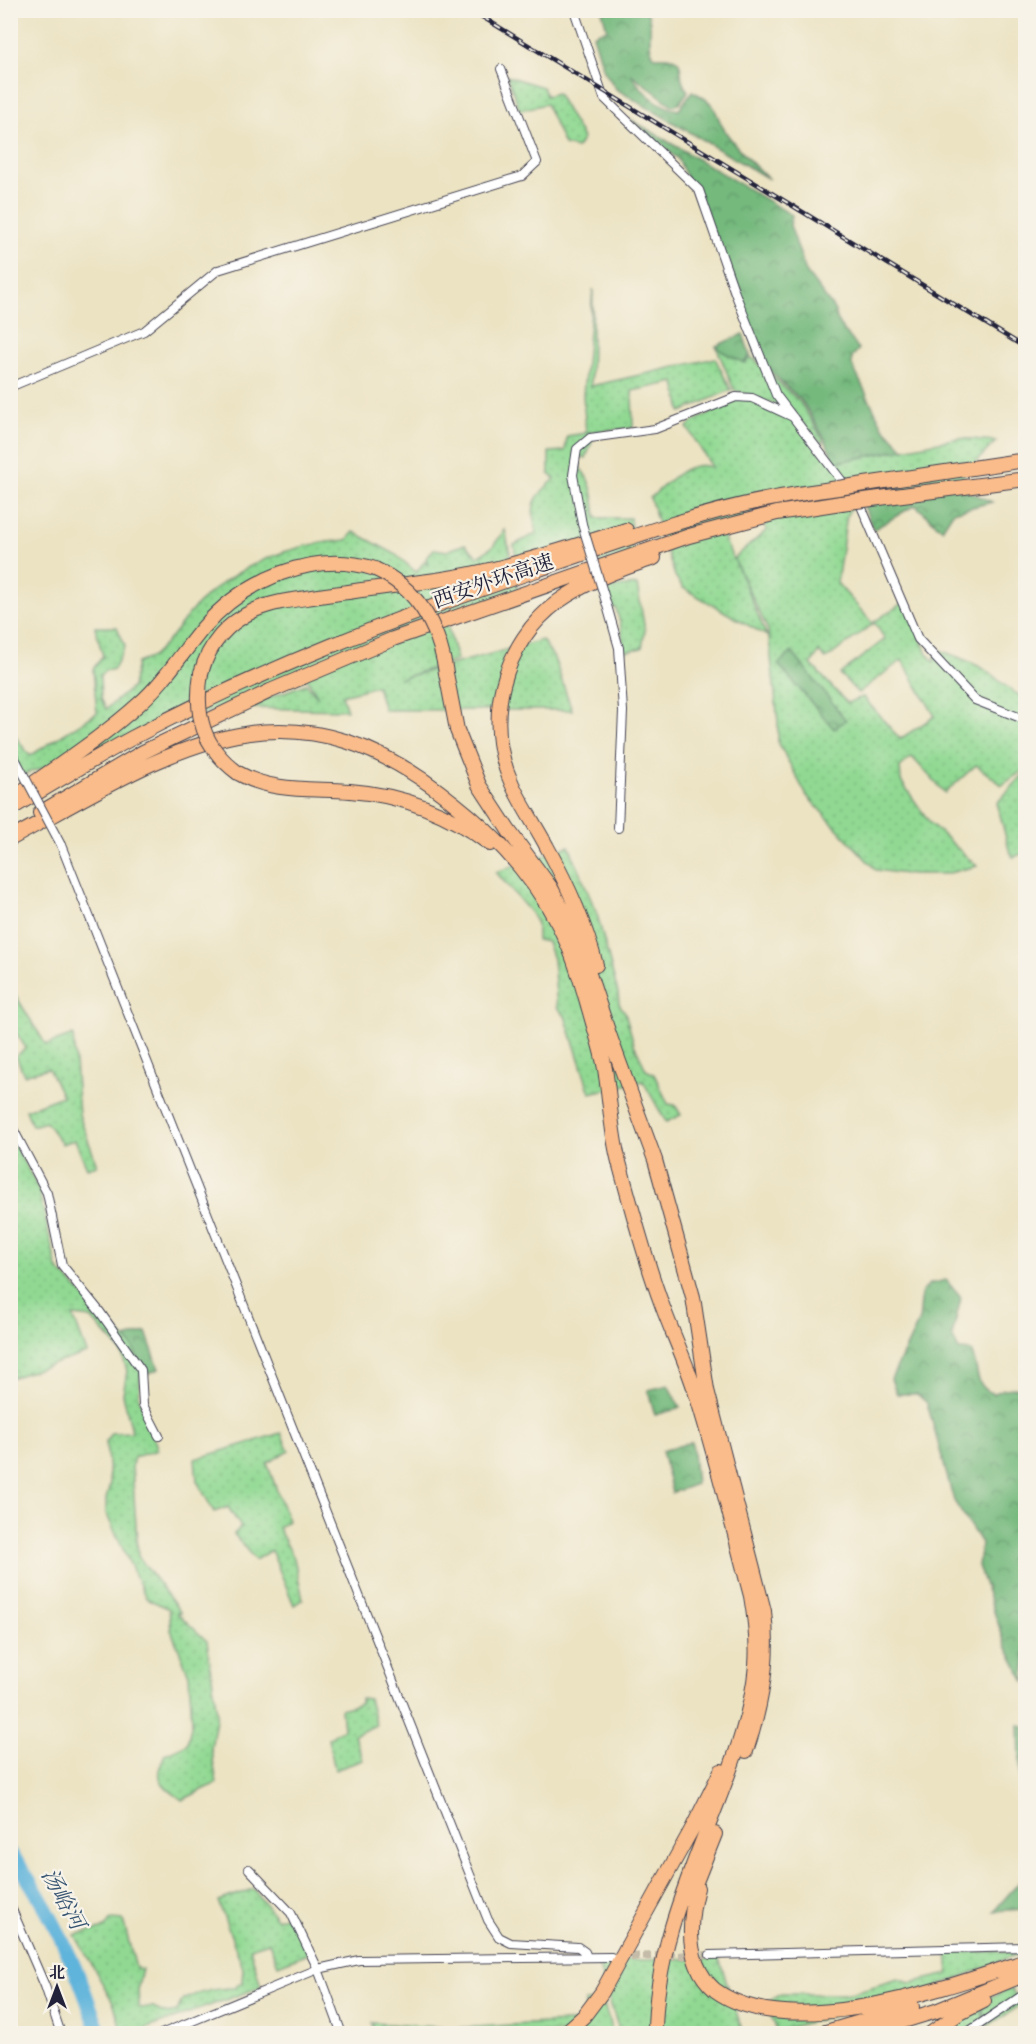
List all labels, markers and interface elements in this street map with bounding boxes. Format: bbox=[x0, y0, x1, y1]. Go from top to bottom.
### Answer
street label: 西安外环高速 bbox=[429, 547, 557, 615]
water label: 汤峪河 bbox=[34, 1863, 94, 1939]
north arrow bbox=[27, 1957, 87, 2017]
text: 北 bbox=[49, 1962, 65, 1984]

